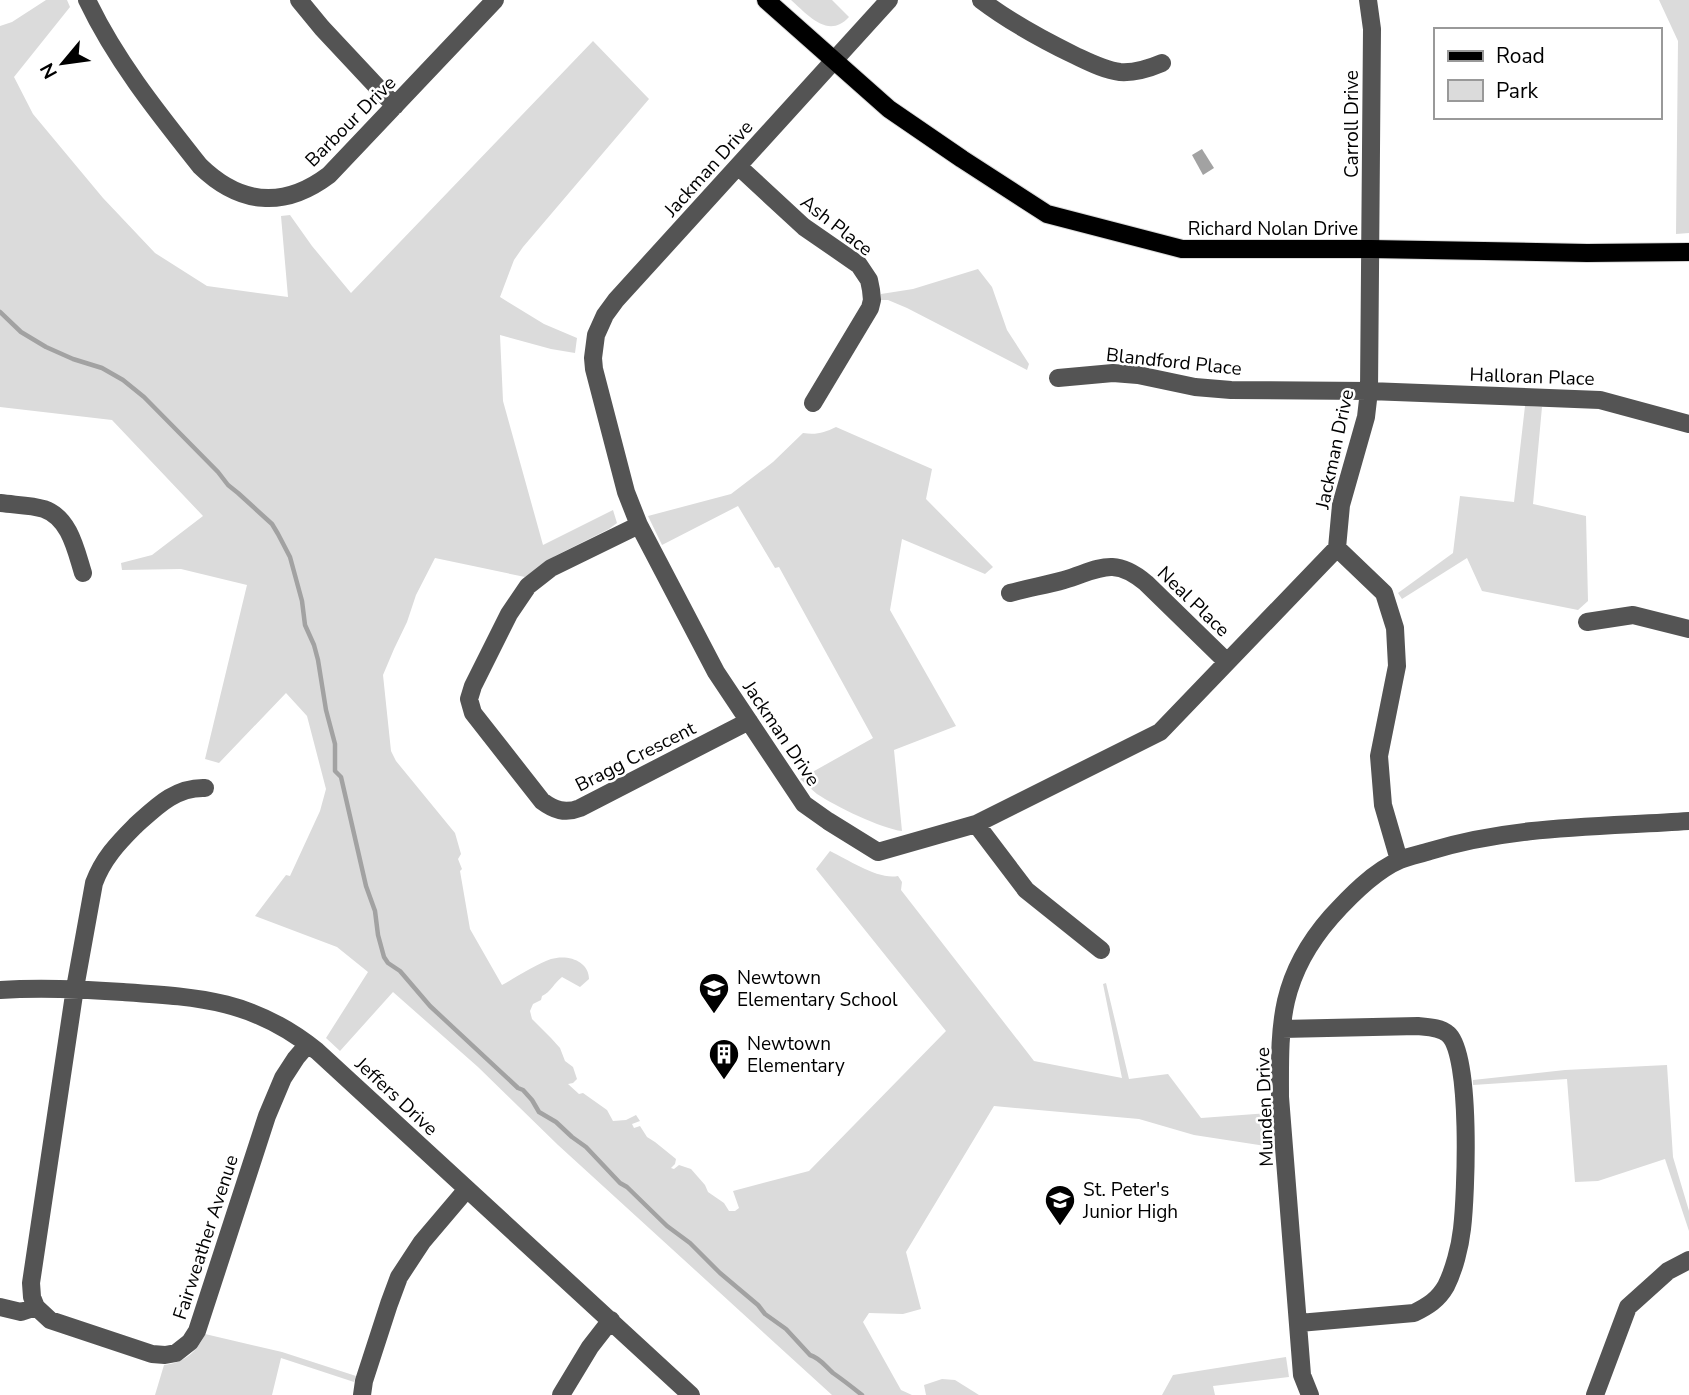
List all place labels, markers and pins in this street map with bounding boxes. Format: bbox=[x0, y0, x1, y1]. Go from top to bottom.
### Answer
place label: Newtown Elementary School bbox=[737, 965, 898, 1013]
school or university icon: Newtown Elementary School bbox=[697, 971, 731, 1015]
place label: Newtown Elementary bbox=[747, 1031, 845, 1079]
building icon: Newtown Elementary bbox=[707, 1037, 741, 1081]
place label: St. Peter's Junior High bbox=[1082, 1177, 1178, 1225]
school or university icon: St. Peter's Junior High bbox=[1043, 1183, 1077, 1227]

